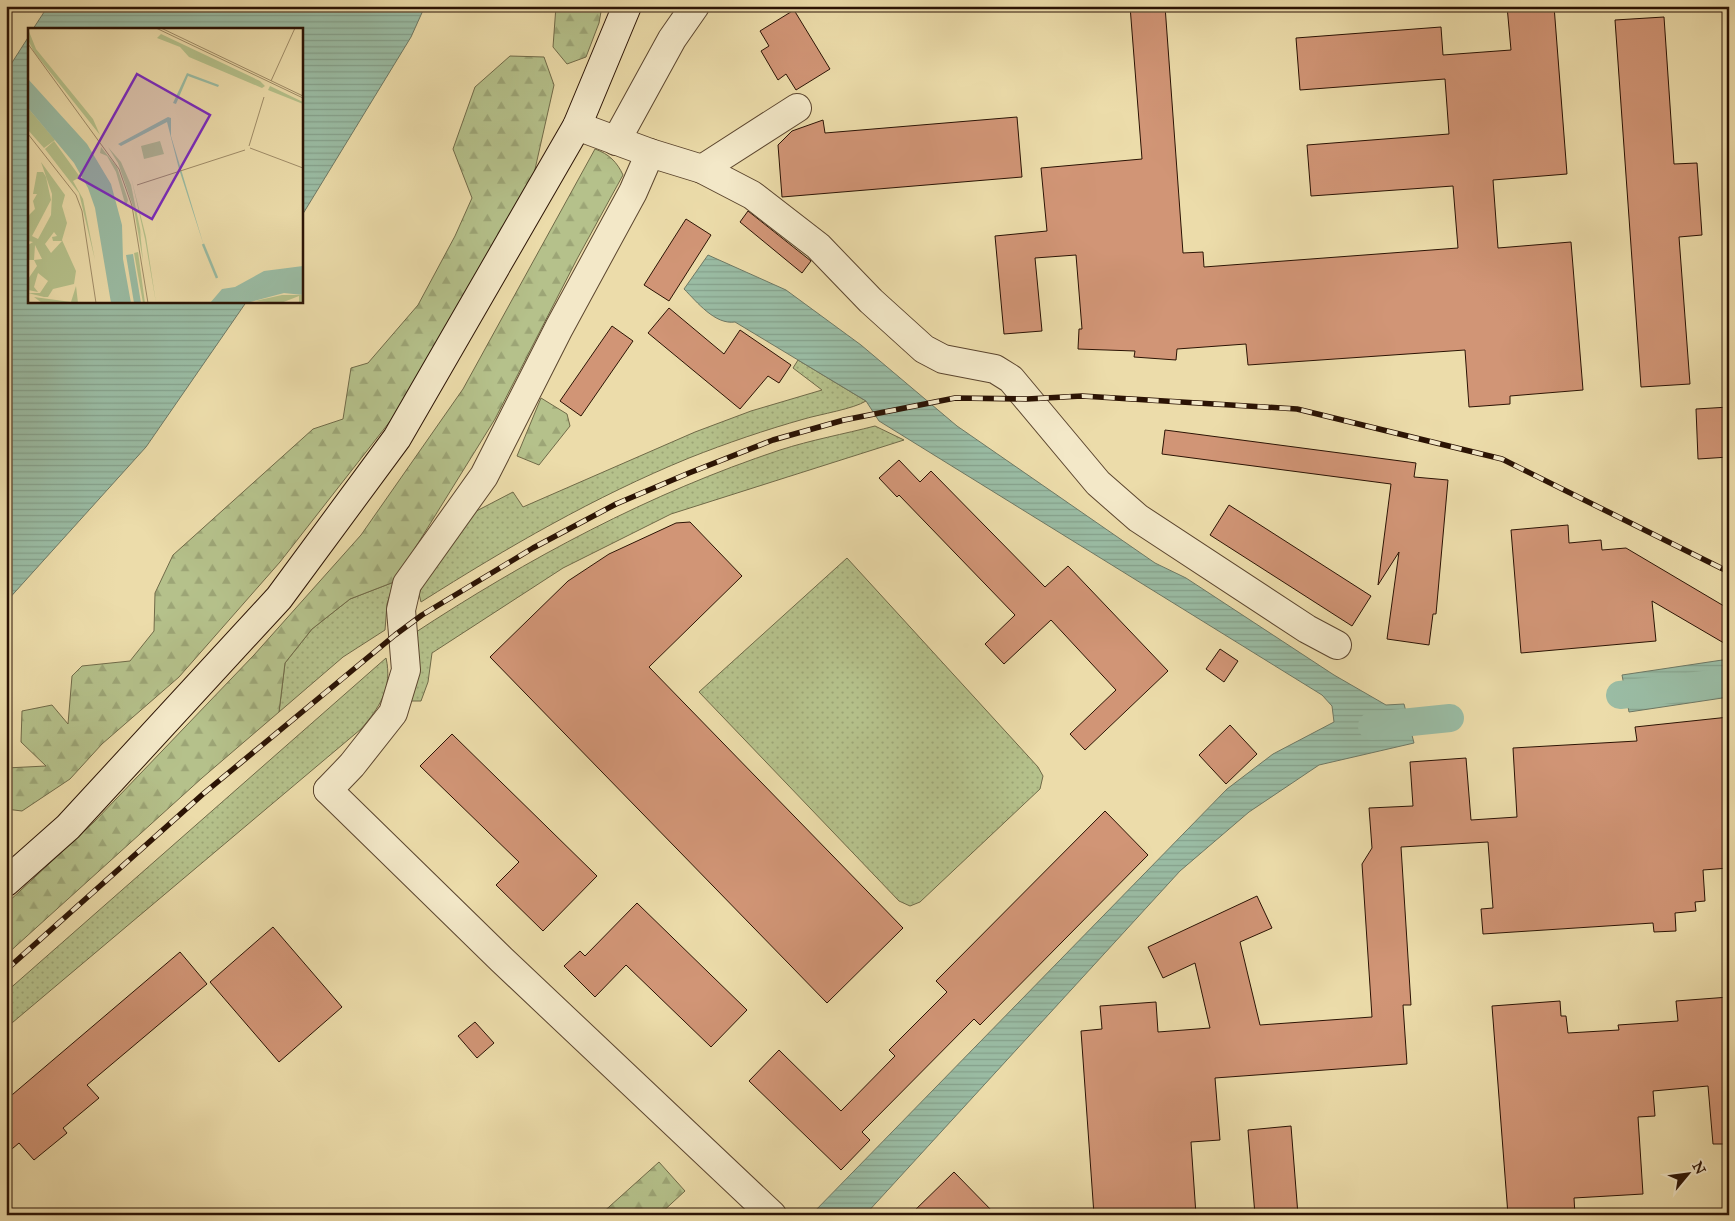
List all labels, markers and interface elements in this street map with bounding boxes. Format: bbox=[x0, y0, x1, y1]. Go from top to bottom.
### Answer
inset map bbox=[28, 28, 302, 302]
north arrow bbox=[1662, 1148, 1712, 1198]
text: N bbox=[1689, 1159, 1709, 1177]

